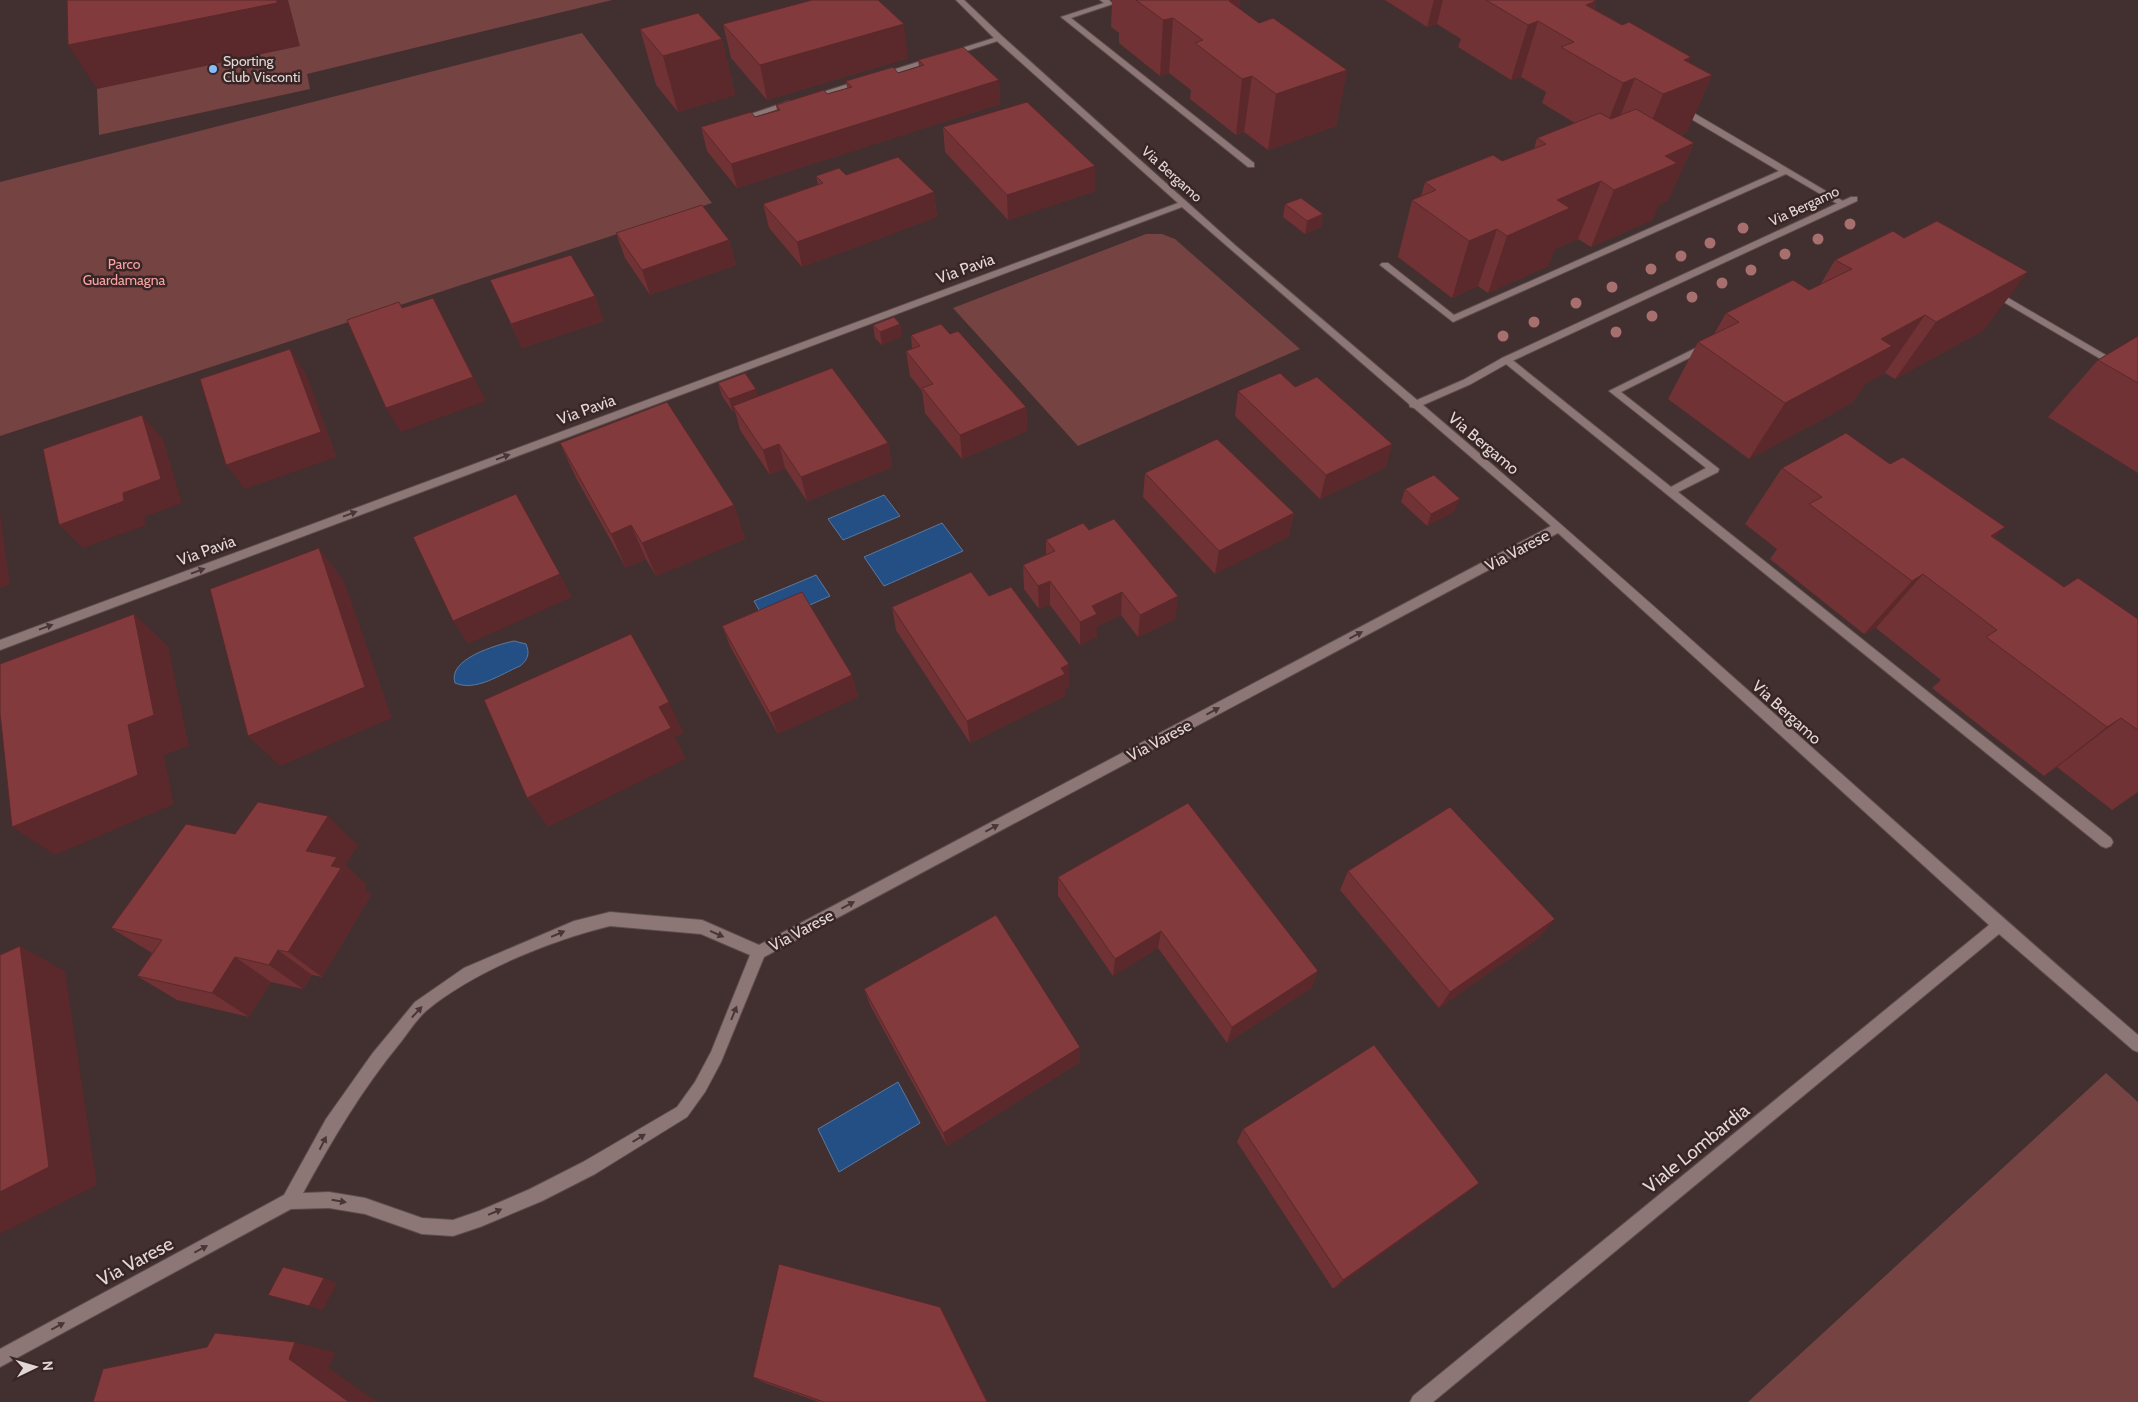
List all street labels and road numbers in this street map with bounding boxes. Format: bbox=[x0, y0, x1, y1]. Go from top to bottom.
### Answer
street label: Via Bergamo bbox=[1138, 142, 1206, 206]
street label: Via Bergamo bbox=[1766, 182, 1842, 230]
street label: Via Pavia bbox=[934, 249, 997, 288]
street label: Via Pavia bbox=[555, 390, 618, 429]
street label: Via Bergamo bbox=[1445, 408, 1523, 479]
street label: Via Varese bbox=[1482, 526, 1553, 575]
street label: Via Pavia bbox=[175, 531, 238, 570]
street label: Via Bergamo bbox=[1748, 676, 1825, 748]
street label: Via Varese bbox=[1124, 716, 1195, 765]
street label: Via Varese bbox=[766, 906, 837, 955]
street label: Viale Lombardia bbox=[1639, 1099, 1754, 1198]
street label: Via Varese bbox=[93, 1232, 177, 1291]

